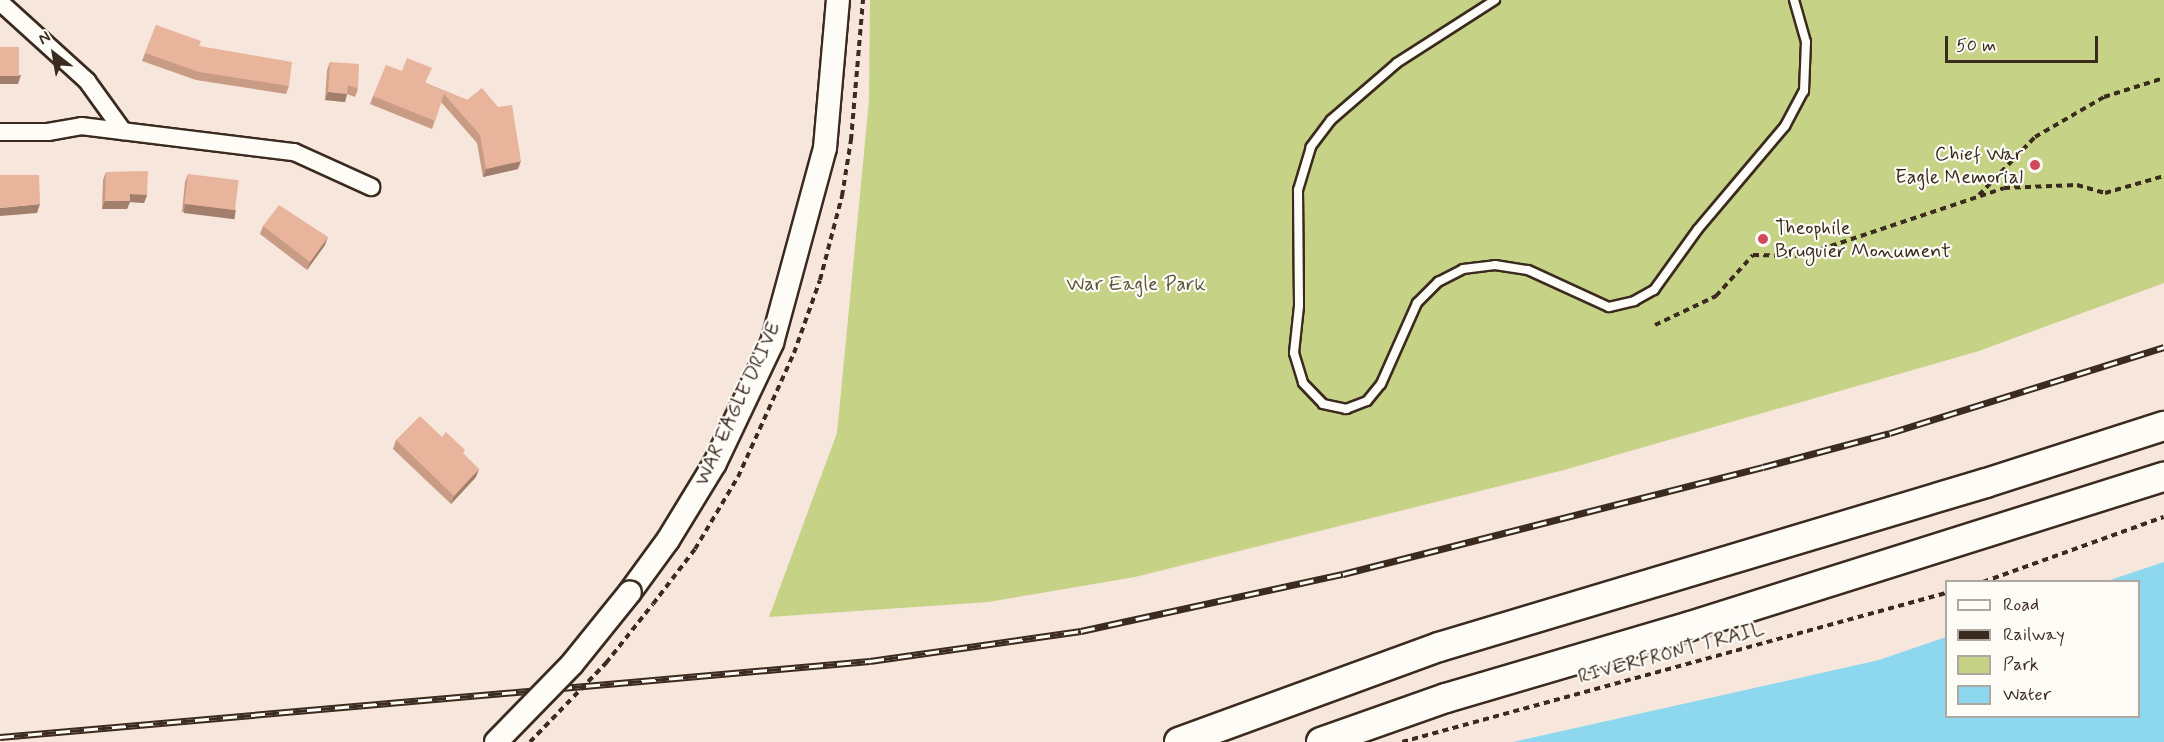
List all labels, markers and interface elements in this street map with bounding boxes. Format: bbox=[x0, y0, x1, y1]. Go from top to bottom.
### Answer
north arrow bbox=[24, 24, 84, 84]
scale bar bbox=[1948, 24, 2101, 62]
text: N bbox=[34, 26, 54, 50]
text: 50 m bbox=[1956, 34, 1996, 58]
place label: Chief War Eagle Memorial bbox=[1889, 142, 2023, 189]
marker: Chief War Eagle Memorial bbox=[2028, 158, 2042, 172]
place label: Theophile Bruguier Monument bbox=[1775, 216, 1944, 263]
marker: Theophile Bruguier Monument bbox=[1756, 232, 1770, 246]
park label: War Eagle Park bbox=[1070, 272, 1202, 296]
street label: WAR EAGLE DRIVE bbox=[690, 318, 786, 490]
legend bbox=[1945, 580, 2140, 718]
text: Road bbox=[2003, 593, 2039, 617]
street label: RIVERFRONT TRAIL bbox=[1578, 617, 1764, 689]
text: Railway bbox=[2003, 623, 2065, 647]
text: Park bbox=[2003, 653, 2039, 677]
text: Water bbox=[2003, 683, 2051, 707]

